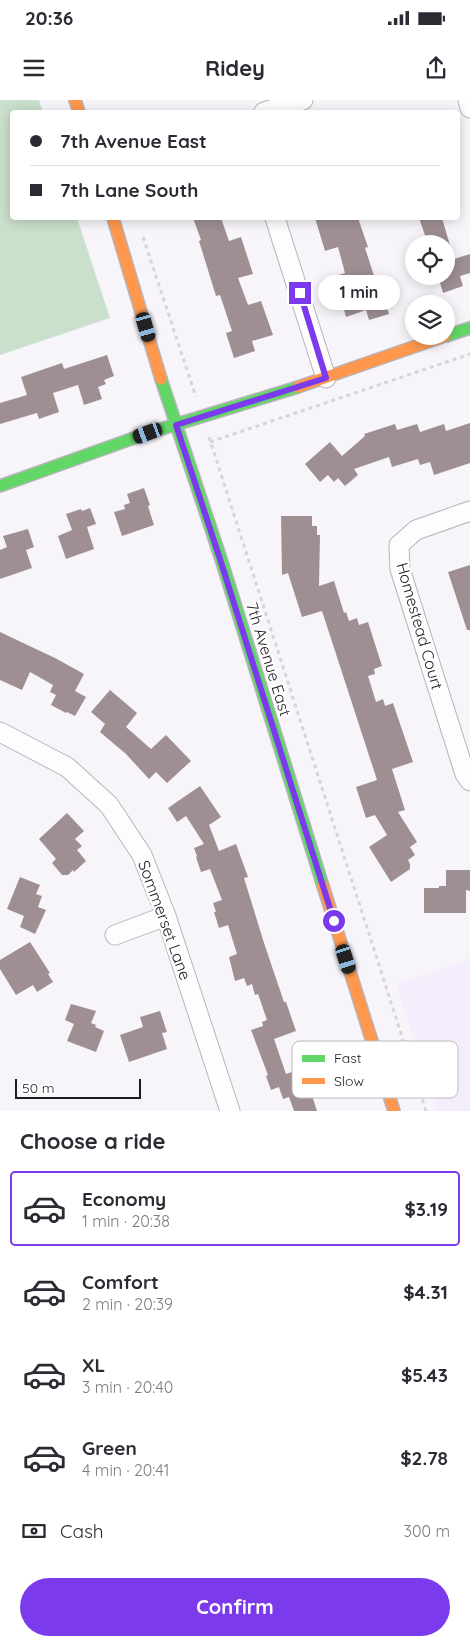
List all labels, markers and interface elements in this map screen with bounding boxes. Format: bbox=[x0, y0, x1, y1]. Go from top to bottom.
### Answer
text: 20:36 bbox=[25, 6, 73, 30]
icon: menu bbox=[20, 54, 48, 82]
text: Ridey bbox=[205, 54, 265, 82]
icon: share bbox=[422, 54, 450, 82]
text: 7th Avenue East bbox=[60, 129, 207, 153]
text: 7th Lane South bbox=[60, 178, 198, 202]
map controls bbox=[405, 235, 455, 345]
button: locate bbox=[405, 235, 455, 285]
callout: 1 min bbox=[318, 276, 400, 310]
route end bbox=[289, 282, 311, 304]
text: 1 min bbox=[340, 282, 378, 302]
button: layers bbox=[405, 295, 455, 345]
car bbox=[134, 311, 157, 343]
car bbox=[131, 421, 164, 445]
street label: Homestead Court bbox=[392, 560, 448, 692]
street label: 7th Avenue East bbox=[242, 600, 296, 718]
street label: Sommerset Lane bbox=[134, 857, 196, 983]
route start bbox=[323, 910, 345, 932]
car bbox=[334, 942, 357, 976]
legend bbox=[292, 1041, 458, 1098]
text: Fast bbox=[334, 1049, 362, 1067]
text: Slow bbox=[334, 1072, 364, 1090]
scale bar bbox=[15, 1076, 141, 1099]
text: 50 m bbox=[22, 1079, 55, 1097]
text: Choose a ride bbox=[20, 1127, 165, 1155]
icon: car bbox=[22, 1186, 67, 1231]
text: Economy bbox=[82, 1187, 166, 1211]
text: $3.19 bbox=[404, 1197, 448, 1221]
text: 1 min · 20:38 bbox=[82, 1211, 170, 1231]
icon: car bbox=[22, 1269, 67, 1314]
text: Comfort bbox=[82, 1270, 159, 1294]
text: $4.31 bbox=[403, 1280, 448, 1304]
text: 2 min · 20:39 bbox=[82, 1294, 173, 1314]
icon: car bbox=[22, 1352, 67, 1397]
text: XL bbox=[82, 1353, 105, 1377]
text: $5.43 bbox=[401, 1363, 448, 1387]
text: 3 min · 20:40 bbox=[82, 1377, 173, 1397]
icon: car bbox=[22, 1435, 67, 1480]
text: Green bbox=[82, 1436, 137, 1460]
text: $2.78 bbox=[400, 1446, 448, 1470]
text: 4 min · 20:41 bbox=[82, 1460, 170, 1480]
icon: cash bbox=[20, 1517, 48, 1545]
text: Cash bbox=[60, 1519, 104, 1543]
text: 300 m bbox=[404, 1521, 450, 1541]
button: Confirm bbox=[20, 1578, 450, 1636]

